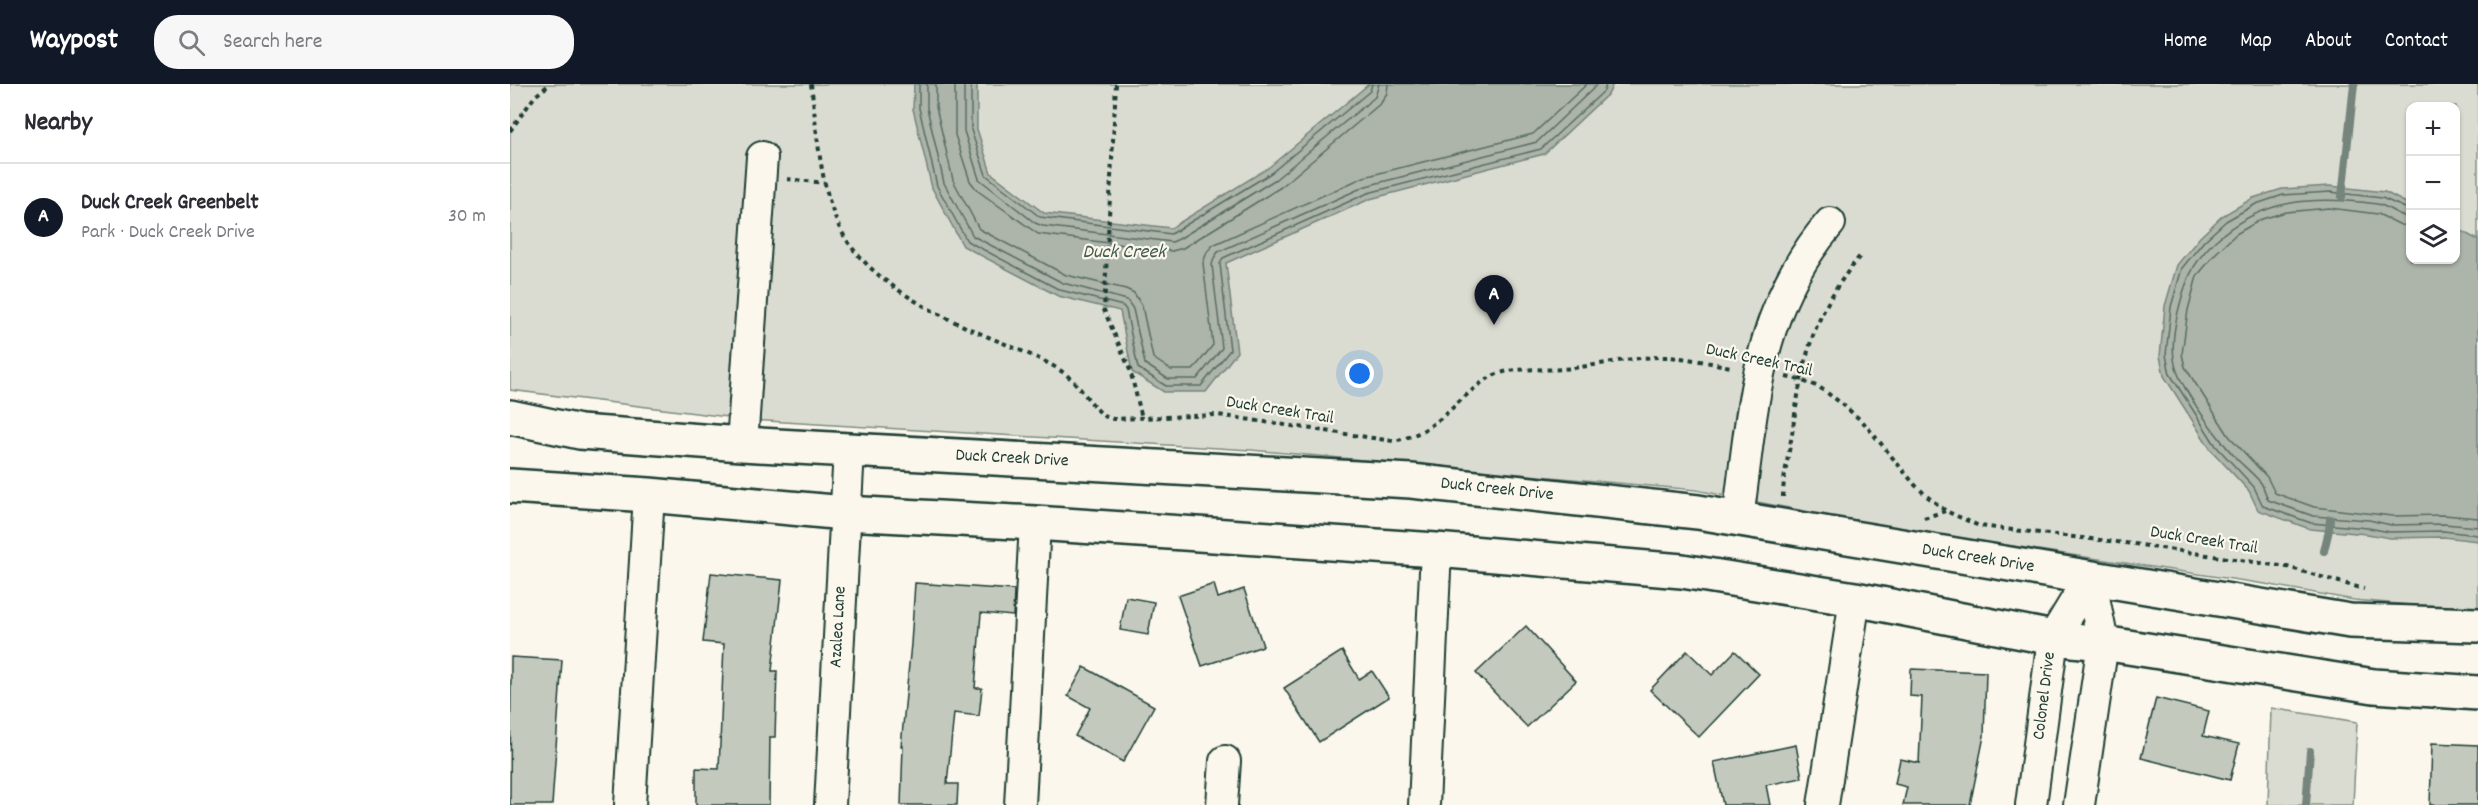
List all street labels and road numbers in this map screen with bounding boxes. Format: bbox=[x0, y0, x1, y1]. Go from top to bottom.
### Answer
street label: Duck Creek Trail bbox=[1703, 337, 1815, 385]
street label: Duck Creek Trail bbox=[1224, 390, 1336, 432]
street label: Duck Creek Drive bbox=[955, 444, 1069, 474]
street label: Duck Creek Drive bbox=[1439, 472, 1555, 508]
street label: Duck Creek Trail bbox=[2148, 520, 2260, 562]
street label: Duck Creek Drive bbox=[1920, 538, 2036, 580]
street label: Azalea Lane bbox=[824, 585, 854, 669]
street label: Colonel Drive bbox=[2027, 650, 2063, 741]

